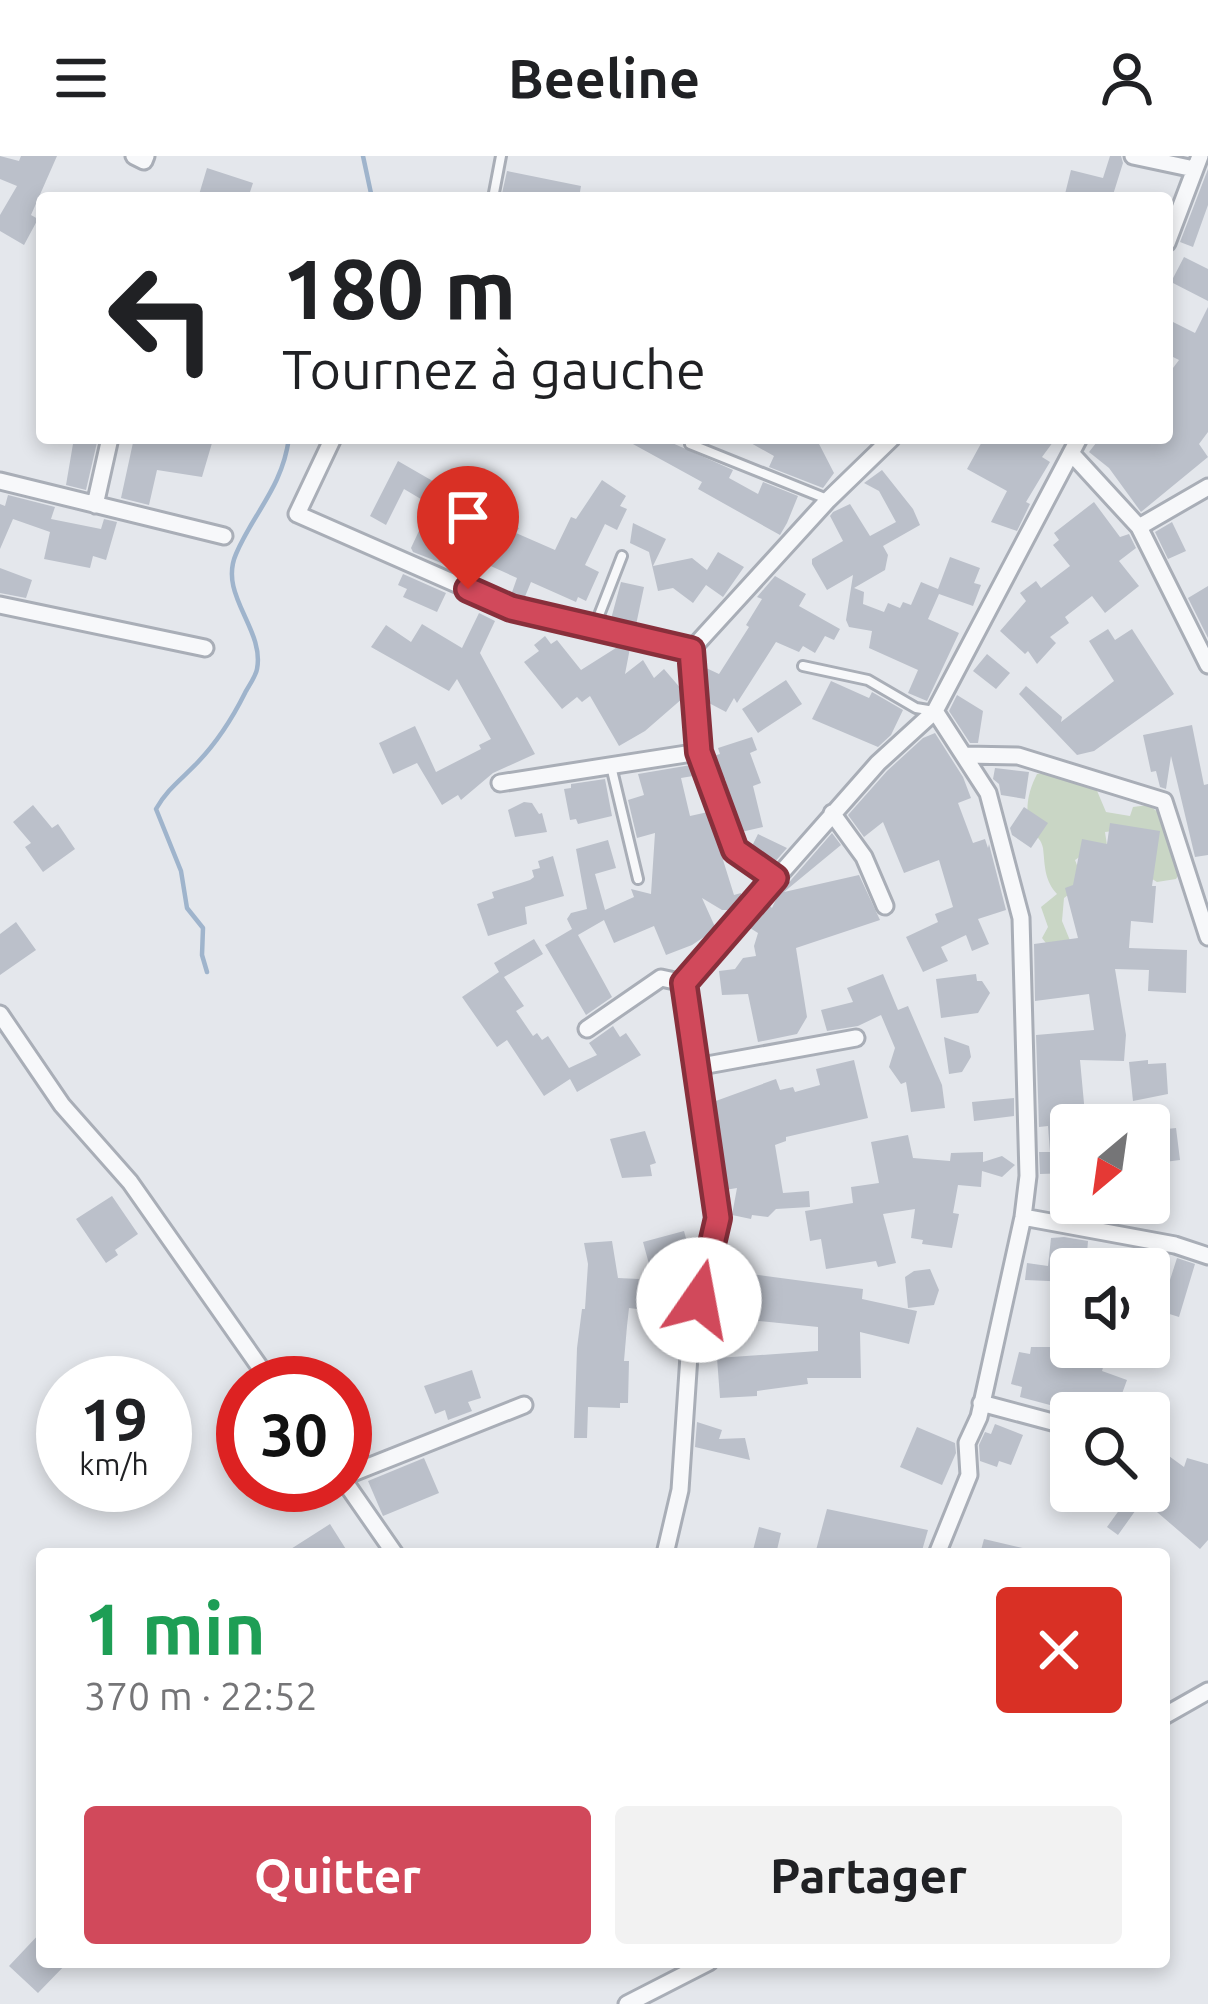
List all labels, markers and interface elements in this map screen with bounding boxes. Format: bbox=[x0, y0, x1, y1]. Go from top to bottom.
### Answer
icon: menu bbox=[48, 45, 114, 111]
icon: person bbox=[1094, 45, 1160, 111]
text: Beeline bbox=[508, 48, 700, 108]
icon: left bbox=[84, 240, 240, 396]
text: 180 m bbox=[282, 241, 516, 335]
text: Tournez à gauche bbox=[282, 339, 706, 399]
pin bbox=[417, 466, 519, 589]
icon: arrive bbox=[435, 484, 501, 550]
north arrow bbox=[1050, 1104, 1170, 1224]
map controls bbox=[1050, 1104, 1170, 1512]
position arrow bbox=[636, 1237, 762, 1363]
button: sound bbox=[1050, 1248, 1170, 1368]
speed limit sign: 30 bbox=[216, 1356, 372, 1512]
text: 19 bbox=[80, 1385, 148, 1452]
button: search bbox=[1050, 1392, 1170, 1512]
text: km/h bbox=[79, 1447, 149, 1481]
button: close bbox=[996, 1587, 1122, 1713]
text: 1 min bbox=[84, 1588, 266, 1669]
text: 370 m · 22:52 bbox=[84, 1674, 318, 1717]
button: Quitter bbox=[84, 1806, 591, 1944]
button: Partager bbox=[615, 1806, 1122, 1944]

